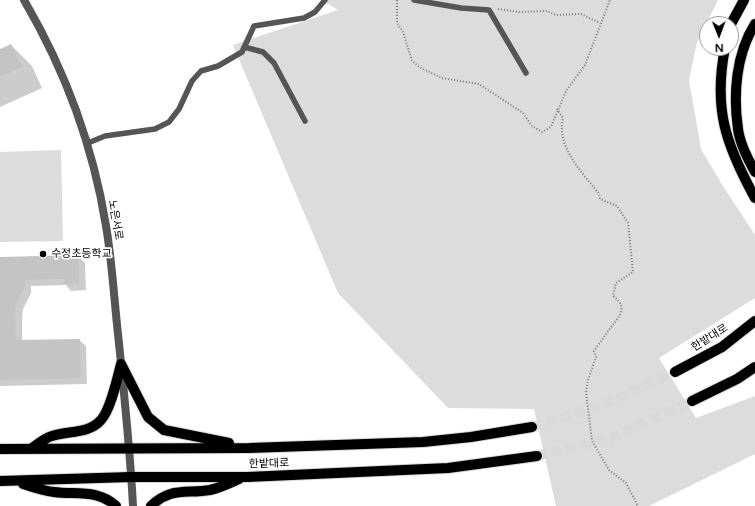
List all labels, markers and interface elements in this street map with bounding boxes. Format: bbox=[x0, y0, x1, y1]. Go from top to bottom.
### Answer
north arrow bbox=[699, 16, 739, 56]
text: N bbox=[715, 41, 724, 54]
street label: 노은서로 bbox=[105, 199, 125, 241]
place label: 수정초등학교 bbox=[51, 247, 112, 261]
marker: 수정초등학교 bbox=[38, 249, 48, 259]
street label: 한밭대로 bbox=[689, 322, 731, 354]
street label: 한밭대로 bbox=[249, 457, 289, 471]

